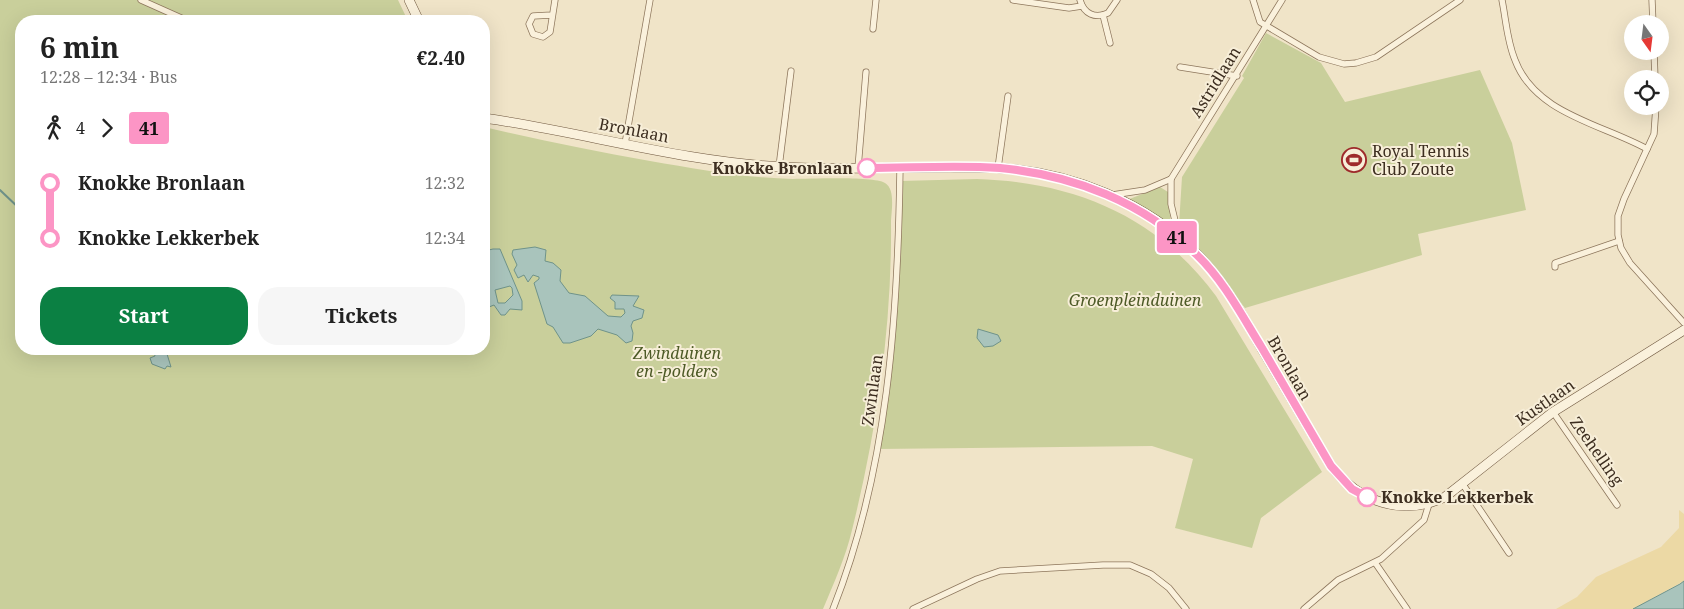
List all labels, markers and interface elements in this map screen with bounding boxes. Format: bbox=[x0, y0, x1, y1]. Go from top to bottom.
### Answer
north arrow bbox=[1624, 15, 1669, 60]
map controls bbox=[1624, 15, 1669, 115]
text: 6 min bbox=[40, 28, 119, 66]
street label: Astridlaan bbox=[1184, 42, 1246, 122]
text: €2.40 bbox=[417, 45, 465, 71]
text: 12:28 – 12:34 · Bus bbox=[40, 66, 177, 88]
button: locate bbox=[1624, 70, 1669, 115]
street label: Bronlaan bbox=[597, 112, 671, 148]
icon: walk bbox=[40, 114, 68, 142]
icon: forward bbox=[93, 114, 121, 142]
text: 41 bbox=[139, 116, 159, 140]
text: 4 bbox=[76, 117, 85, 139]
place label: Royal Tennis Club Zoute bbox=[1372, 140, 1469, 180]
sports icon: Royal Tennis Club Zoute bbox=[1341, 147, 1367, 173]
place label: Knokke Bronlaan bbox=[712, 157, 853, 179]
marker: Knokke Bronlaan bbox=[857, 158, 877, 178]
text: Knokke Bronlaan bbox=[78, 170, 245, 196]
text: 12:32 bbox=[425, 172, 465, 194]
line badge: 41 bbox=[1154, 221, 1200, 253]
text: Knokke Lekkerbek bbox=[78, 225, 259, 251]
text: 41 bbox=[1167, 225, 1187, 249]
text: 12:34 bbox=[425, 227, 465, 249]
button: Start bbox=[40, 287, 248, 345]
button: Tickets bbox=[258, 287, 465, 345]
park label: Groenpleinduinen bbox=[1069, 289, 1202, 311]
street label: Bronlaan bbox=[1263, 332, 1317, 404]
park label: Zwinduinen en -polders bbox=[632, 342, 721, 382]
street label: Zwinlaan bbox=[856, 353, 888, 427]
street label: Kustlaan bbox=[1511, 374, 1579, 430]
street label: Zeehelling bbox=[1565, 412, 1629, 490]
place label: Knokke Lekkerbek bbox=[1381, 486, 1534, 508]
marker: Knokke Lekkerbek bbox=[1357, 487, 1377, 507]

